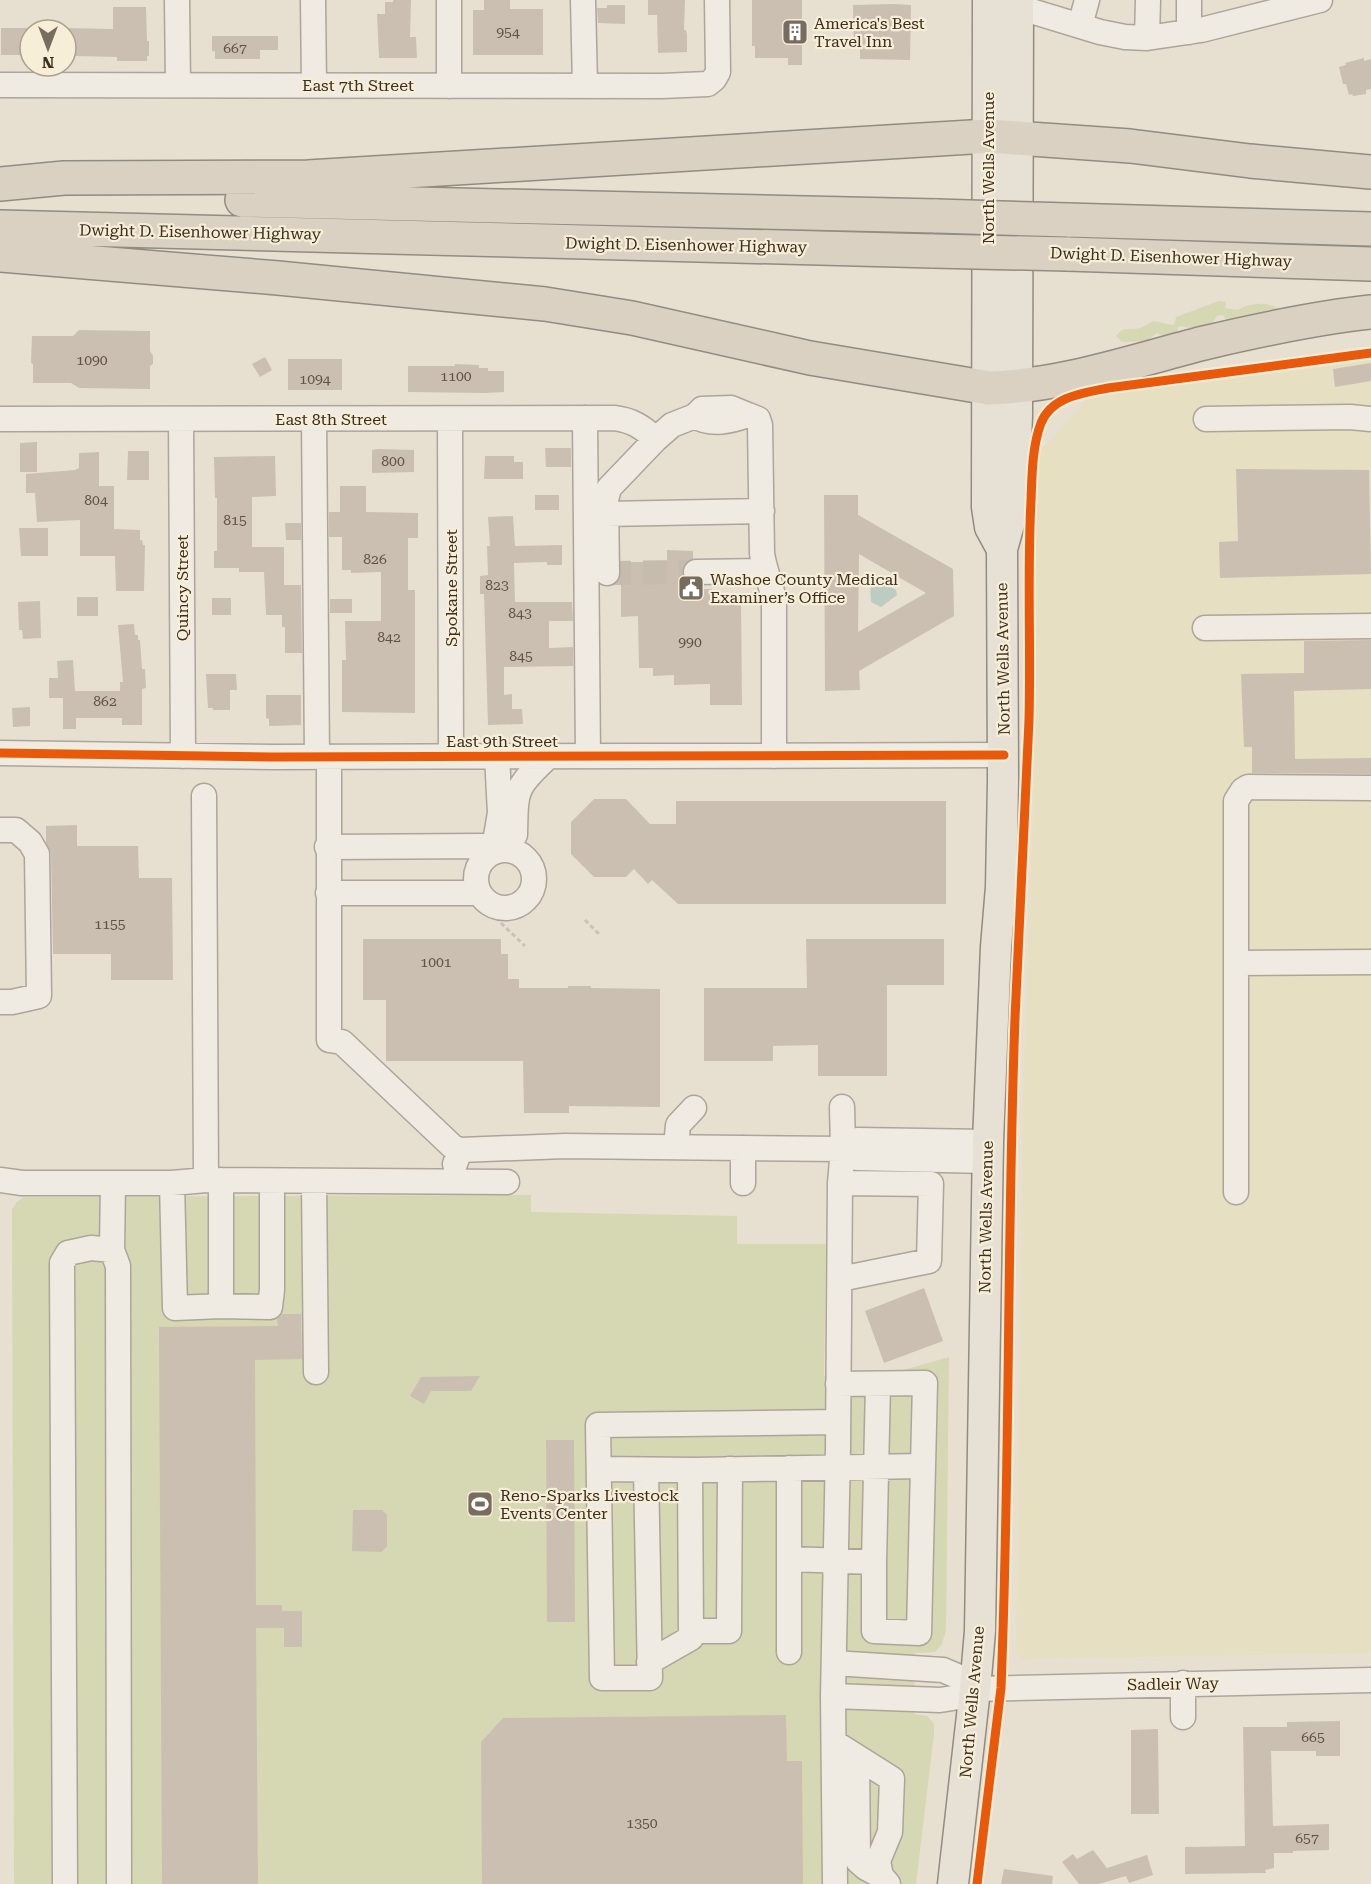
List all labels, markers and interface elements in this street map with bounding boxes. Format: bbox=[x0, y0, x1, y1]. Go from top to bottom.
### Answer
place label: America's Best Travel Inn bbox=[814, 14, 925, 51]
building icon: America's Best Travel Inn bbox=[780, 17, 810, 47]
north arrow bbox=[18, 18, 78, 78]
house number: 954 bbox=[496, 24, 520, 40]
house number: 667 bbox=[223, 40, 247, 56]
text: N bbox=[42, 53, 54, 72]
street label: East 7th Street bbox=[302, 76, 414, 95]
street label: North Wells Avenue bbox=[979, 91, 998, 244]
street label: Dwight D. Eisenhower Highway bbox=[79, 220, 322, 244]
street label: Dwight D. Eisenhower Highway bbox=[565, 233, 808, 257]
street label: Dwight D. Eisenhower Highway bbox=[1050, 243, 1293, 271]
house number: 1090 bbox=[76, 352, 108, 368]
house number: 1100 bbox=[440, 368, 472, 384]
house number: 1094 bbox=[299, 371, 331, 387]
street label: East 8th Street bbox=[275, 410, 387, 429]
house number: 800 bbox=[381, 453, 405, 469]
house number: 804 bbox=[84, 492, 108, 508]
house number: 815 bbox=[223, 512, 247, 528]
street label: Spokane Street bbox=[442, 529, 461, 647]
street label: Quincy Street bbox=[173, 535, 192, 641]
house number: 826 bbox=[363, 551, 387, 567]
place label: Washoe County Medical Examiner’s Office bbox=[710, 570, 898, 607]
public building icon: Washoe County Medical Examiner’s Office bbox=[676, 573, 706, 603]
house number: 823 bbox=[485, 577, 509, 593]
street label: North Wells Avenue bbox=[992, 582, 1014, 736]
house number: 843 bbox=[508, 605, 532, 621]
house number: 842 bbox=[377, 629, 401, 645]
house number: 990 bbox=[678, 634, 702, 650]
house number: 845 bbox=[509, 648, 533, 664]
house number: 862 bbox=[93, 693, 117, 709]
street label: East 9th Street bbox=[446, 732, 558, 751]
house number: 1155 bbox=[94, 916, 126, 932]
house number: 1001 bbox=[420, 954, 452, 970]
street label: North Wells Avenue bbox=[975, 1140, 997, 1294]
place label: Reno-Sparks Livestock Events Center bbox=[500, 1486, 679, 1523]
sports icon: Reno-Sparks Livestock Events Center bbox=[465, 1489, 495, 1519]
street label: North Wells Avenue bbox=[956, 1625, 988, 1779]
street label: Sadleir Way bbox=[1127, 1674, 1219, 1694]
house number: 665 bbox=[1301, 1729, 1325, 1745]
house number: 1350 bbox=[626, 1815, 658, 1831]
house number: 657 bbox=[1295, 1830, 1319, 1846]

